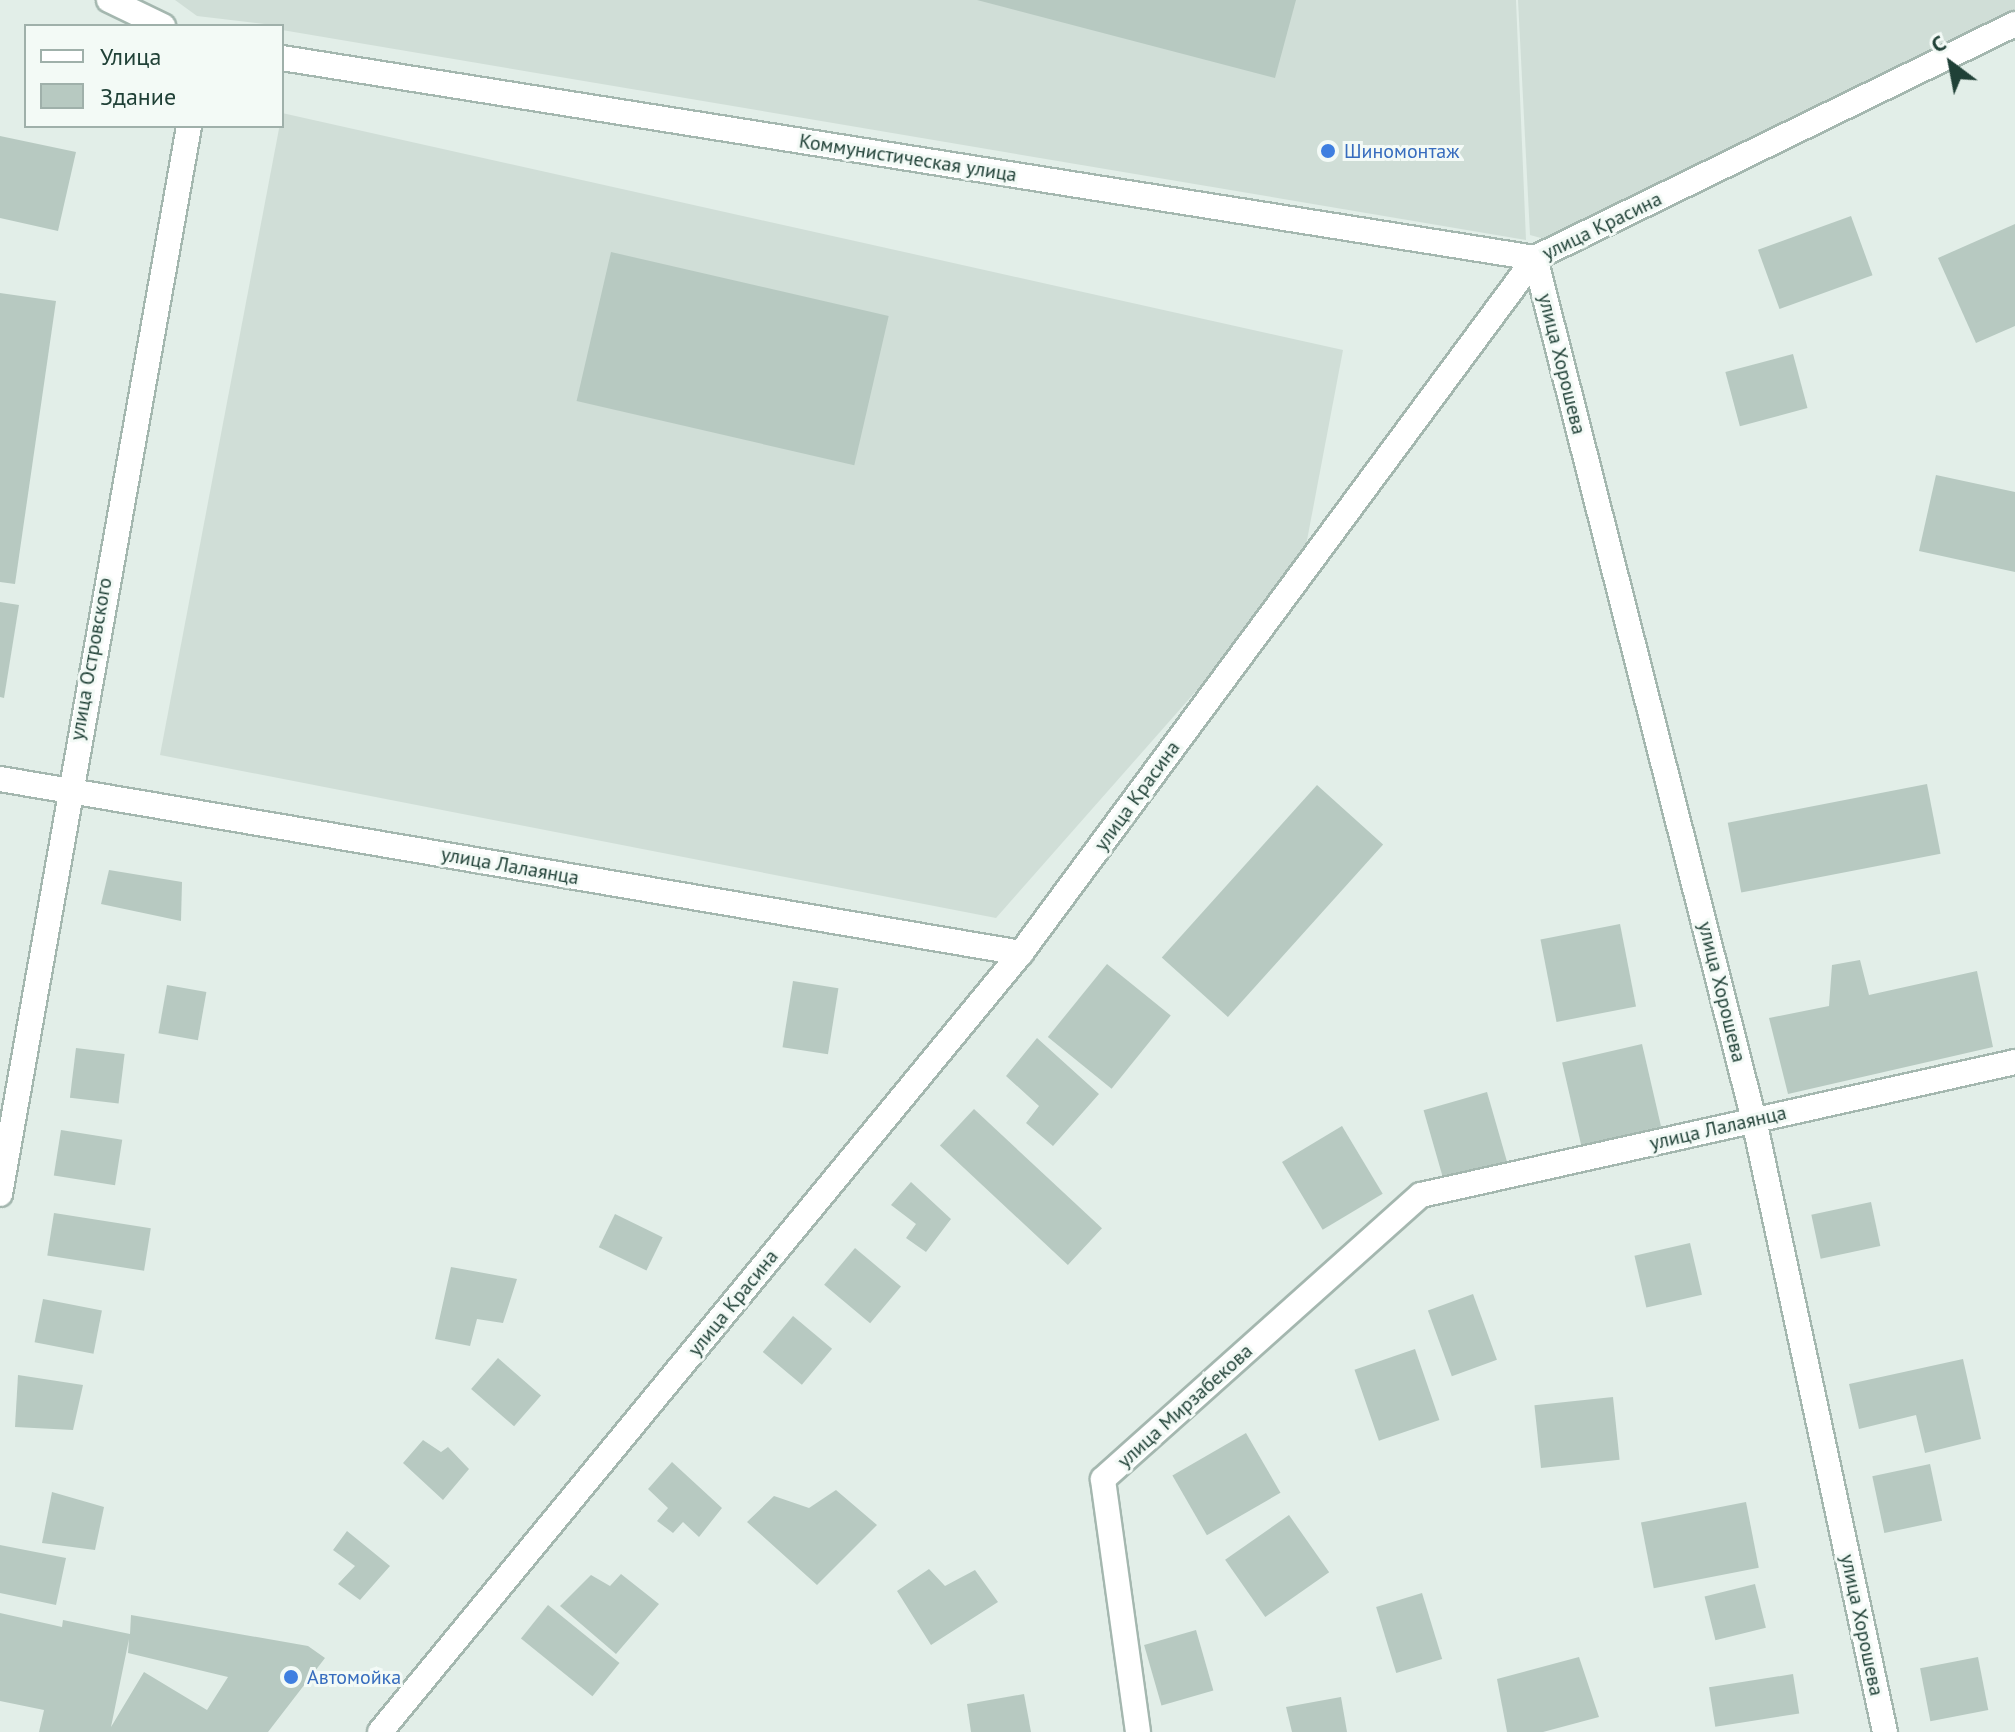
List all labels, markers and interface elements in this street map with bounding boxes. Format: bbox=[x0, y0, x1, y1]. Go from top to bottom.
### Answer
legend bbox=[24, 24, 284, 128]
north arrow bbox=[1911, 24, 1991, 104]
text: С bbox=[1926, 29, 1951, 59]
text: Улица bbox=[100, 41, 161, 72]
text: Здание bbox=[100, 81, 176, 112]
street label: Коммунистическая улица bbox=[797, 129, 1019, 187]
place label: Шиномонтаж bbox=[1344, 139, 1459, 163]
marker: Шиномонтаж bbox=[1319, 142, 1337, 160]
street label: улица Красина bbox=[1538, 187, 1666, 265]
street label: улица Хорошева bbox=[1533, 291, 1591, 437]
street label: улица Островского bbox=[65, 576, 117, 742]
street label: улица Красина bbox=[1089, 736, 1185, 856]
street label: улица Лалаянца bbox=[439, 842, 581, 890]
street label: улица Хорошева bbox=[1693, 919, 1751, 1065]
street label: улица Лалаянца bbox=[1647, 1101, 1789, 1155]
street label: улица Красина bbox=[683, 1245, 783, 1361]
street label: улица Мирзабекова bbox=[1113, 1339, 1257, 1473]
street label: улица Хорошева bbox=[1835, 1552, 1889, 1698]
place label: Автомойка bbox=[307, 1665, 401, 1689]
marker: Автомойка bbox=[282, 1668, 300, 1686]

